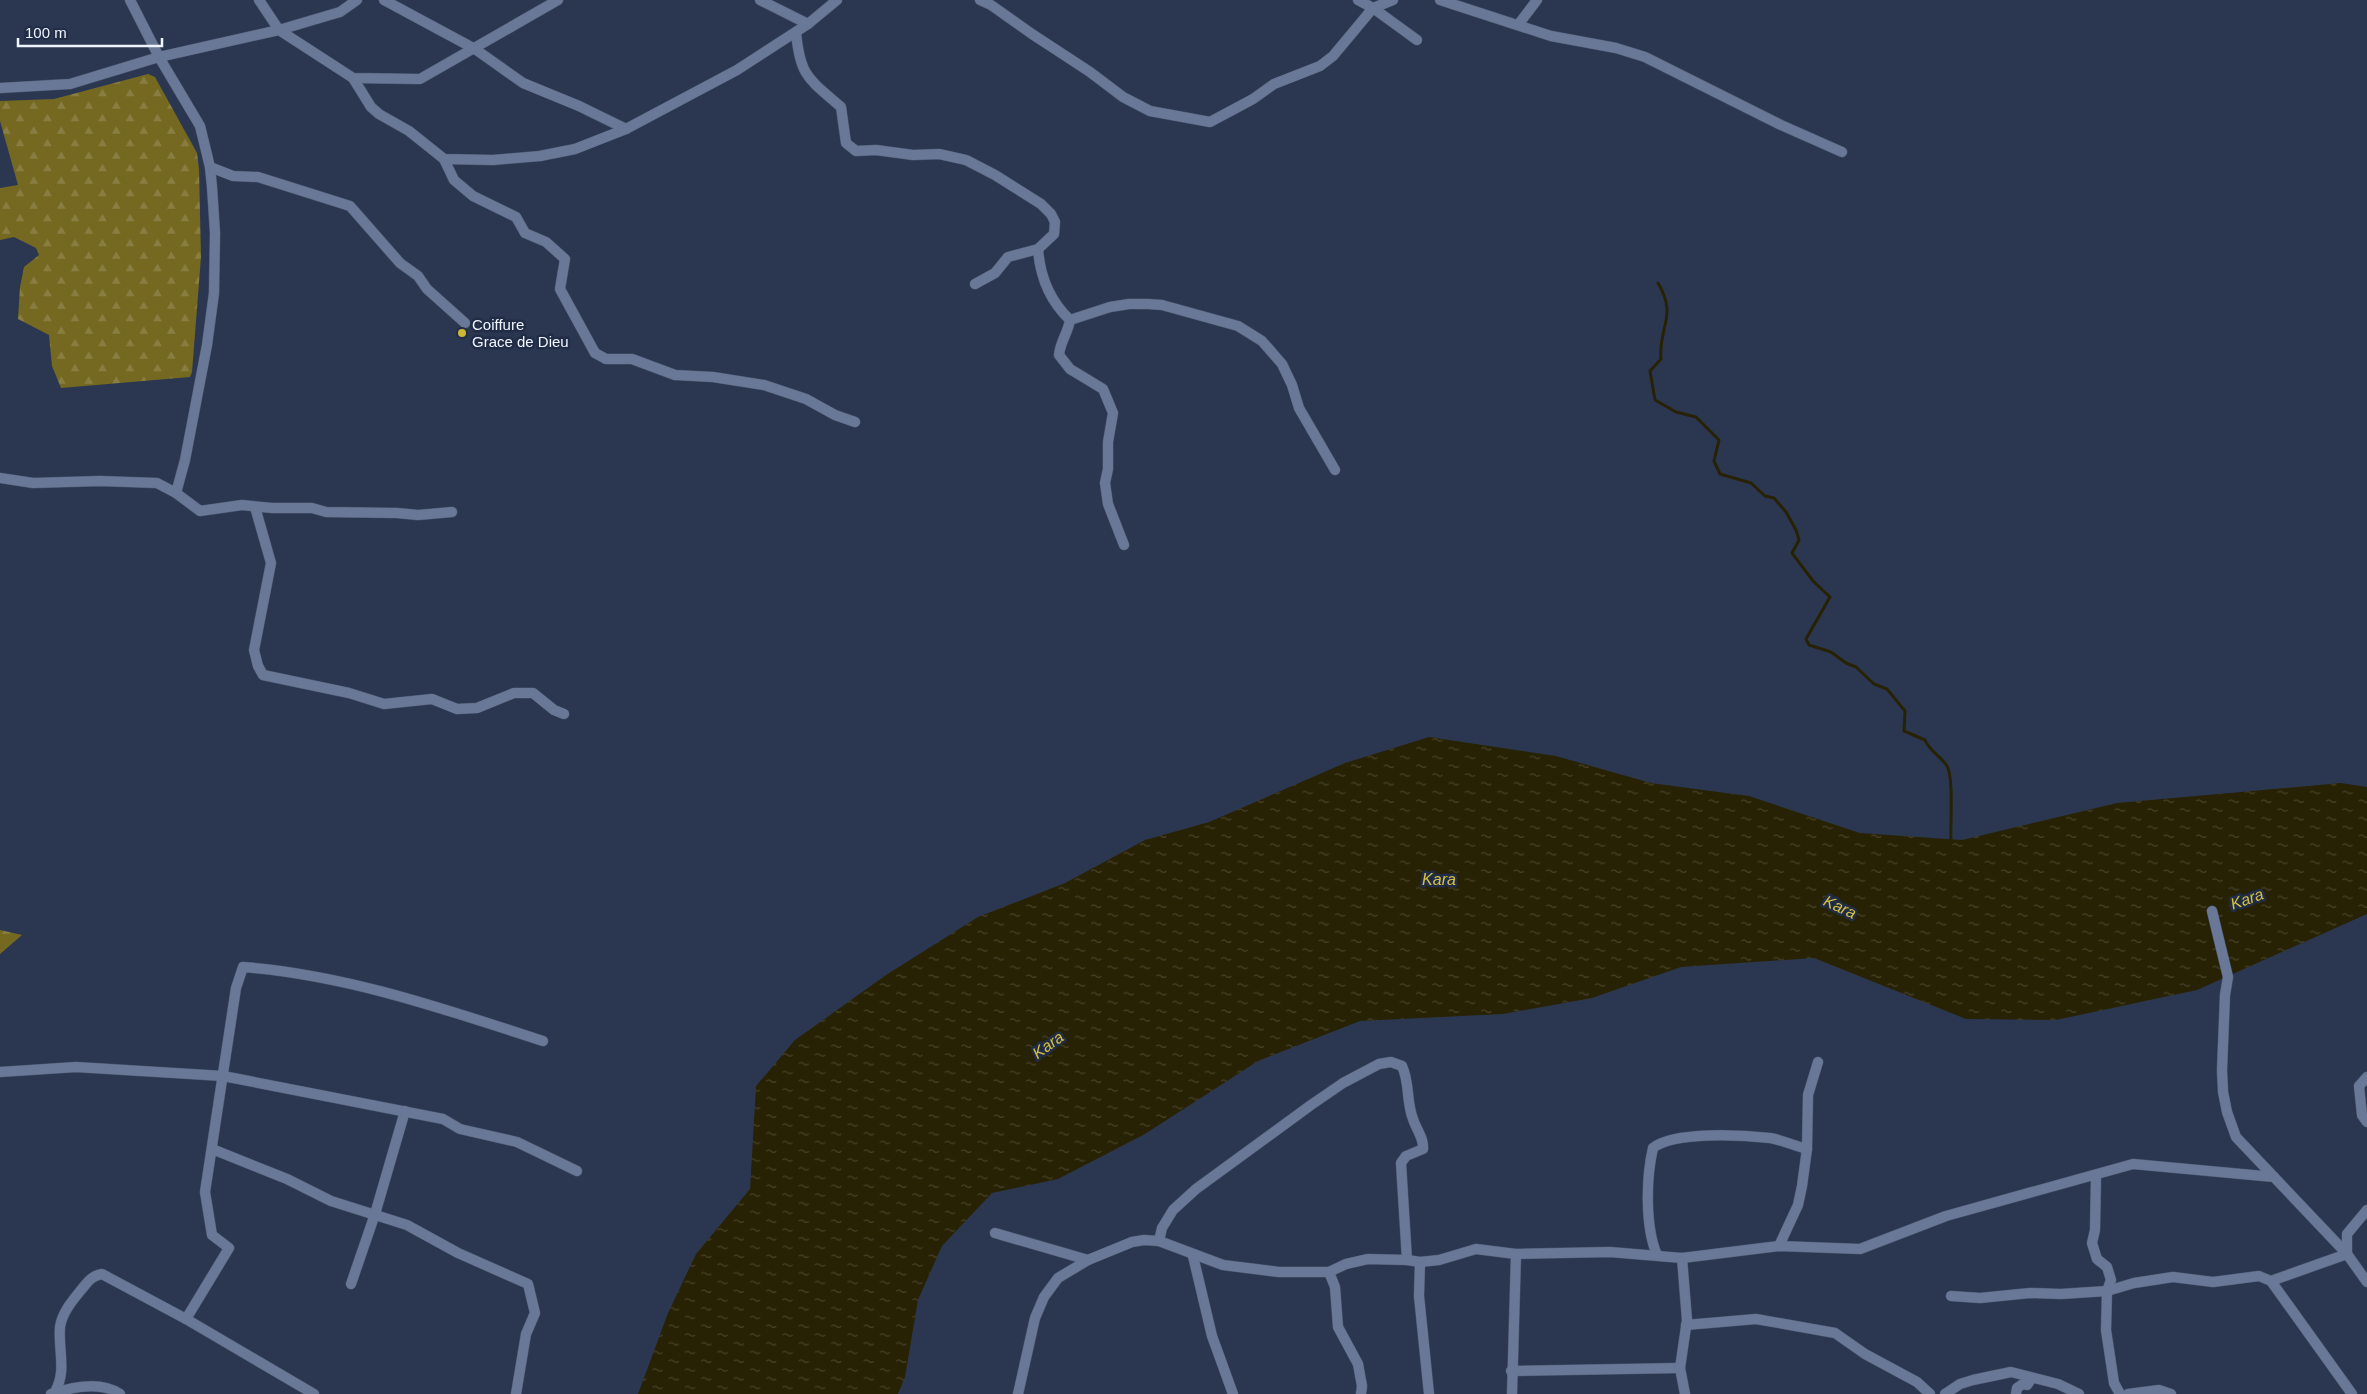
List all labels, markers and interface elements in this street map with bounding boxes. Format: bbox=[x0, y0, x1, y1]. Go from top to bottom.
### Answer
scale bar bbox=[18, 15, 161, 47]
text: 100 m bbox=[25, 24, 67, 41]
place label: Coiffure Grace de Dieu bbox=[472, 316, 569, 350]
marker: Coiffure Grace de Dieu bbox=[456, 327, 468, 339]
water label: Kara bbox=[1422, 871, 1456, 888]
water label: Kara bbox=[2228, 885, 2266, 913]
water label: Kara bbox=[1821, 892, 1859, 922]
water label: Kara bbox=[1029, 1028, 1067, 1062]

